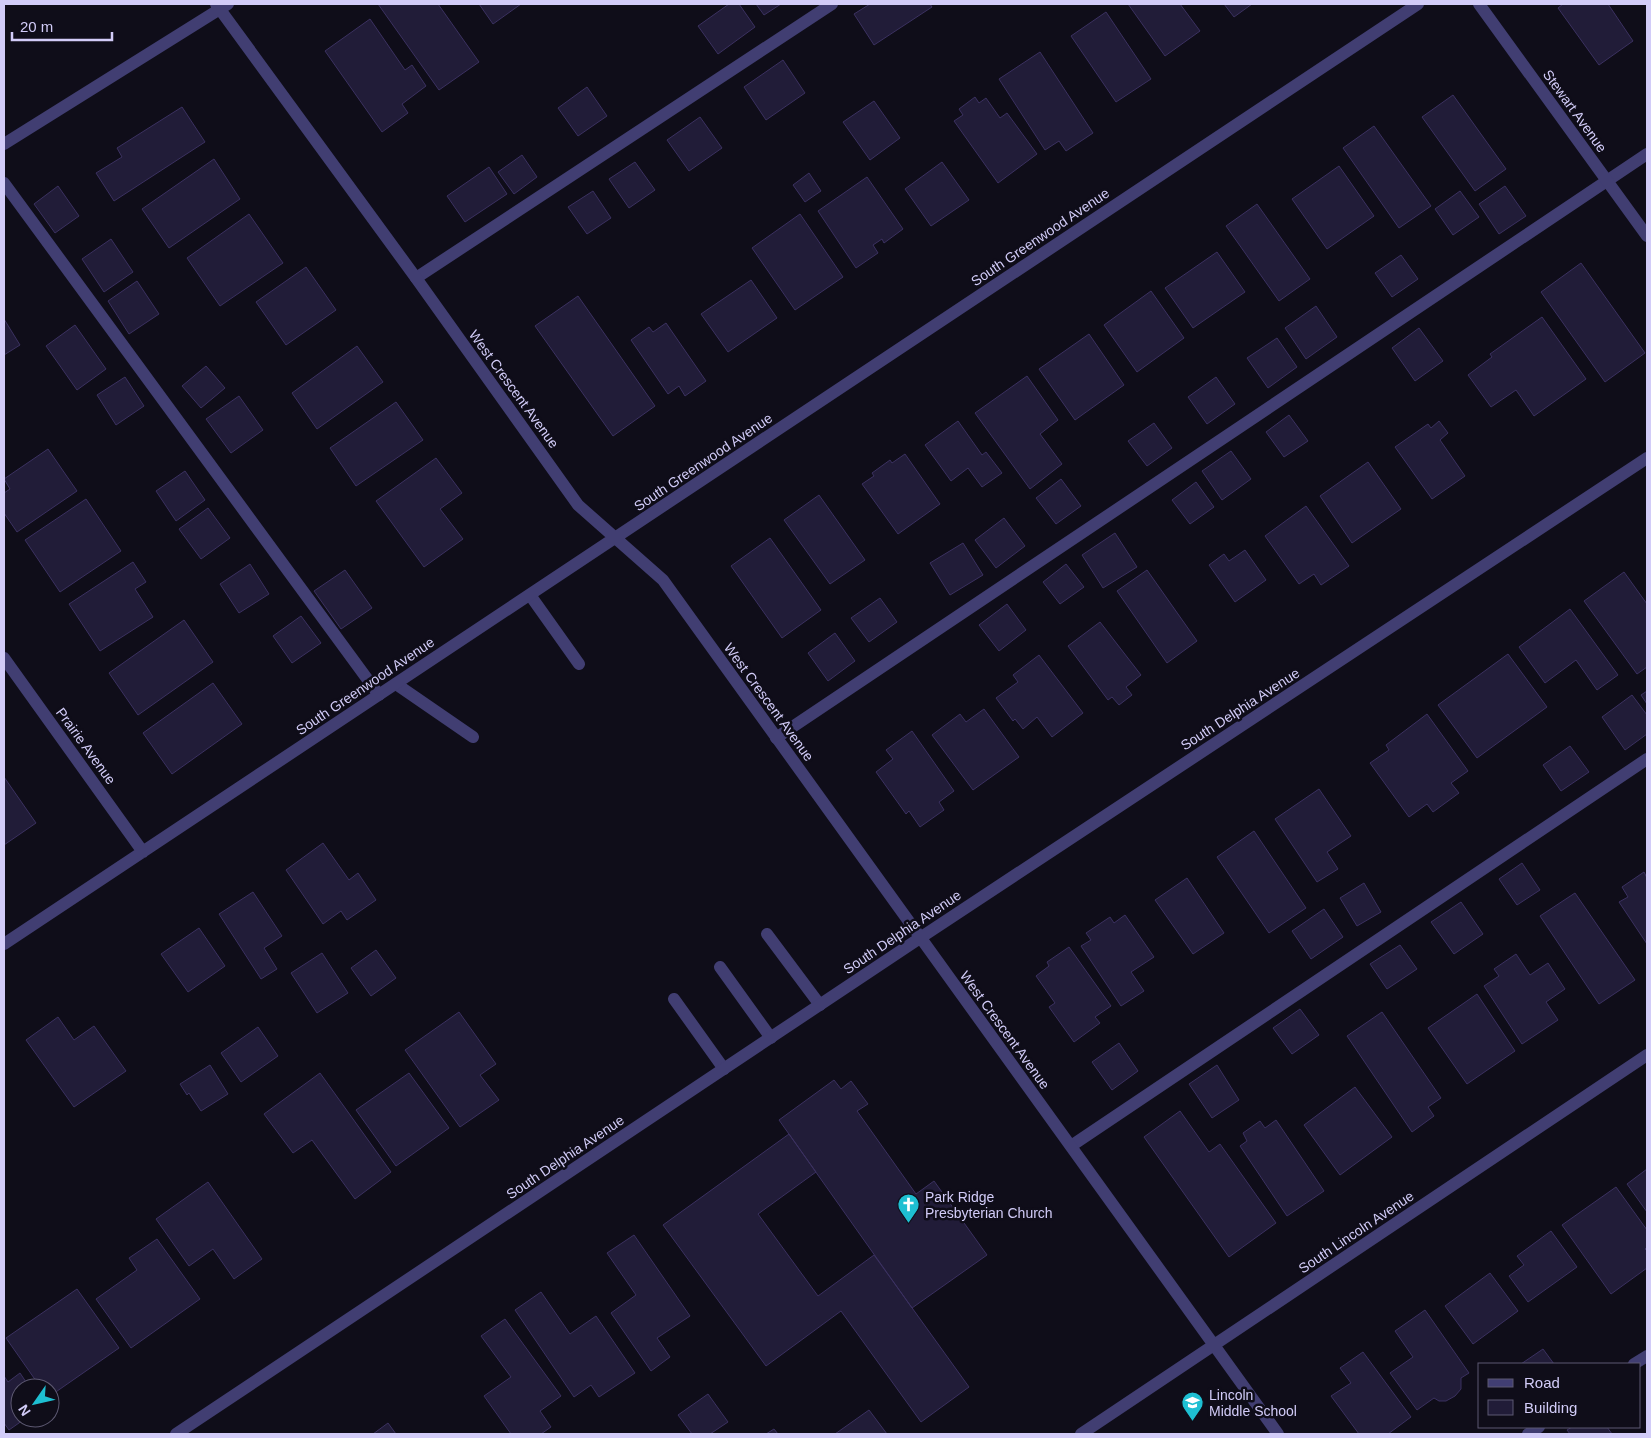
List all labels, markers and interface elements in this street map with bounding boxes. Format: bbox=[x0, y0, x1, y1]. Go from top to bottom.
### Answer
scale bar bbox=[12, 10, 112, 42]
text: 20 m bbox=[20, 18, 53, 35]
street label: Stewart Avenue bbox=[1540, 67, 1610, 155]
street label: South Greenwood Avenue bbox=[968, 185, 1112, 289]
street label: West Crescent Avenue bbox=[466, 327, 562, 451]
street label: South Greenwood Avenue bbox=[631, 410, 775, 514]
street label: South Greenwood Avenue bbox=[293, 634, 437, 738]
street label: West Crescent Avenue bbox=[721, 640, 817, 764]
street label: South Delphia Avenue bbox=[1178, 665, 1303, 753]
street label: Prairie Avenue bbox=[53, 705, 119, 788]
street label: South Delphia Avenue bbox=[840, 887, 964, 977]
street label: West Crescent Avenue bbox=[957, 968, 1053, 1092]
street label: South Delphia Avenue bbox=[503, 1112, 627, 1202]
street label: South Lincoln Avenue bbox=[1295, 1187, 1417, 1276]
place label: Park Ridge Presbyterian Church bbox=[925, 1189, 1053, 1221]
church icon: Park Ridge Presbyterian Church bbox=[897, 1193, 921, 1224]
legend bbox=[1478, 1363, 1641, 1428]
text: Road bbox=[1524, 1374, 1560, 1391]
north arrow bbox=[10, 1378, 60, 1428]
place label: Lincoln Middle School bbox=[1209, 1387, 1297, 1419]
school or university icon: Lincoln Middle School bbox=[1181, 1391, 1205, 1422]
text: Building bbox=[1524, 1399, 1577, 1416]
text: N bbox=[15, 1402, 34, 1419]

